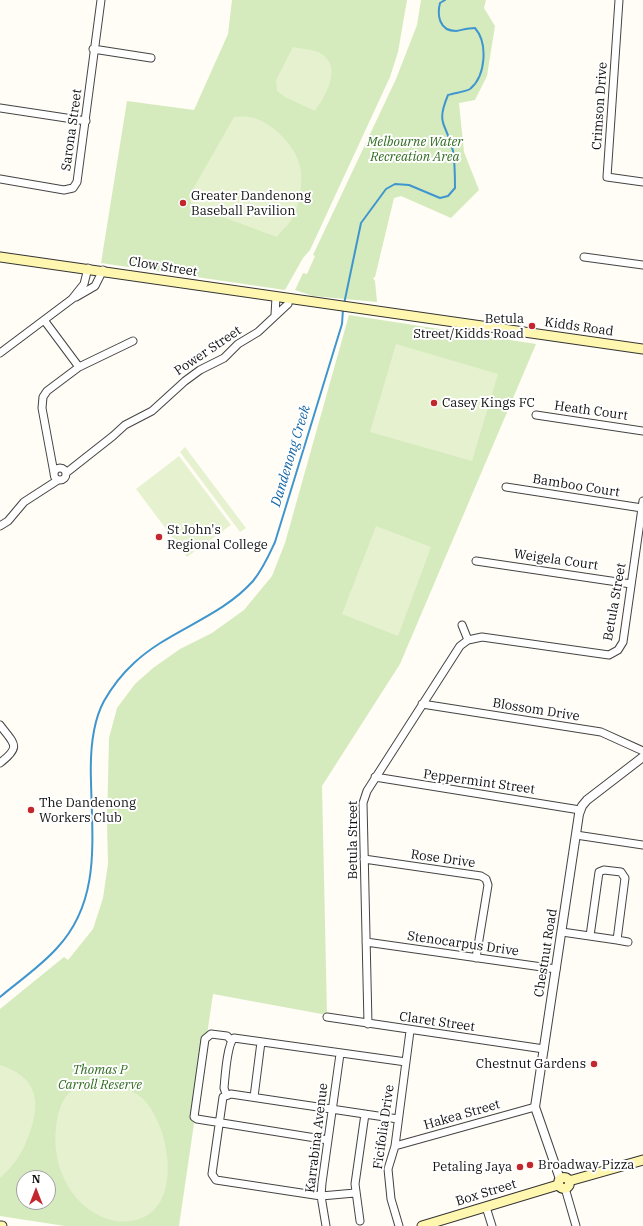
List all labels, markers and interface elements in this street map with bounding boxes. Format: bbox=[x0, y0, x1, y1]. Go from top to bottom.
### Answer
street label: Crimson Drive bbox=[589, 61, 611, 151]
street label: Sarona Street bbox=[59, 88, 85, 172]
park label: Melbourne Water Recreation Area bbox=[367, 134, 463, 165]
place label: Greater Dandenong Baseball Pavilion bbox=[191, 188, 311, 219]
marker: Greater Dandenong Baseball Pavilion bbox=[178, 198, 188, 208]
street label: Clow Street bbox=[128, 254, 198, 280]
place label: Betula Street/Kidds Road bbox=[413, 311, 524, 342]
street label: Kidds Road bbox=[544, 314, 614, 340]
marker: Betula Street/Kidds Road bbox=[527, 321, 537, 331]
street label: Power Street bbox=[172, 323, 244, 379]
place label: Casey Kings FC bbox=[442, 395, 535, 411]
marker: Casey Kings FC bbox=[429, 398, 439, 408]
street label: Heath Court bbox=[553, 398, 629, 424]
water label: Dandenong Creek bbox=[268, 403, 314, 509]
street label: Bamboo Court bbox=[531, 471, 621, 501]
place label: St John's Regional College bbox=[167, 522, 268, 553]
marker: St John's Regional College bbox=[154, 532, 164, 542]
street label: Weigela Court bbox=[513, 546, 599, 574]
street label: Betula Street bbox=[600, 562, 630, 642]
street label: Blossom Drive bbox=[491, 695, 581, 725]
street label: Peppermint Street bbox=[422, 766, 536, 798]
place label: The Dandenong Workers Club bbox=[39, 795, 136, 826]
street label: Betula Street bbox=[345, 801, 361, 879]
marker: The Dandenong Workers Club bbox=[26, 805, 36, 815]
street label: Rose Drive bbox=[410, 847, 476, 871]
street label: Chestnut Road bbox=[531, 908, 561, 998]
street label: Stenocarpus Drive bbox=[406, 928, 520, 960]
street label: Claret Street bbox=[398, 1009, 476, 1035]
place label: Chestnut Gardens bbox=[476, 1056, 586, 1072]
marker: Chestnut Gardens bbox=[589, 1059, 599, 1069]
park label: Thomas P Carroll Reserve bbox=[58, 1062, 142, 1093]
street label: Karrabina Avenue bbox=[303, 1082, 331, 1194]
street label: Ficifolia Drive bbox=[370, 1084, 398, 1170]
street label: Hakea Street bbox=[422, 1097, 502, 1133]
place label: Broadway Pizza bbox=[538, 1157, 634, 1173]
place label: Petaling Jaya bbox=[432, 1159, 512, 1175]
marker: Broadway Pizza bbox=[525, 1160, 535, 1170]
marker: Petaling Jaya bbox=[515, 1162, 525, 1172]
north arrow bbox=[16, 1170, 56, 1210]
text: N bbox=[32, 1172, 40, 1186]
street label: Box Street bbox=[454, 1176, 518, 1210]

